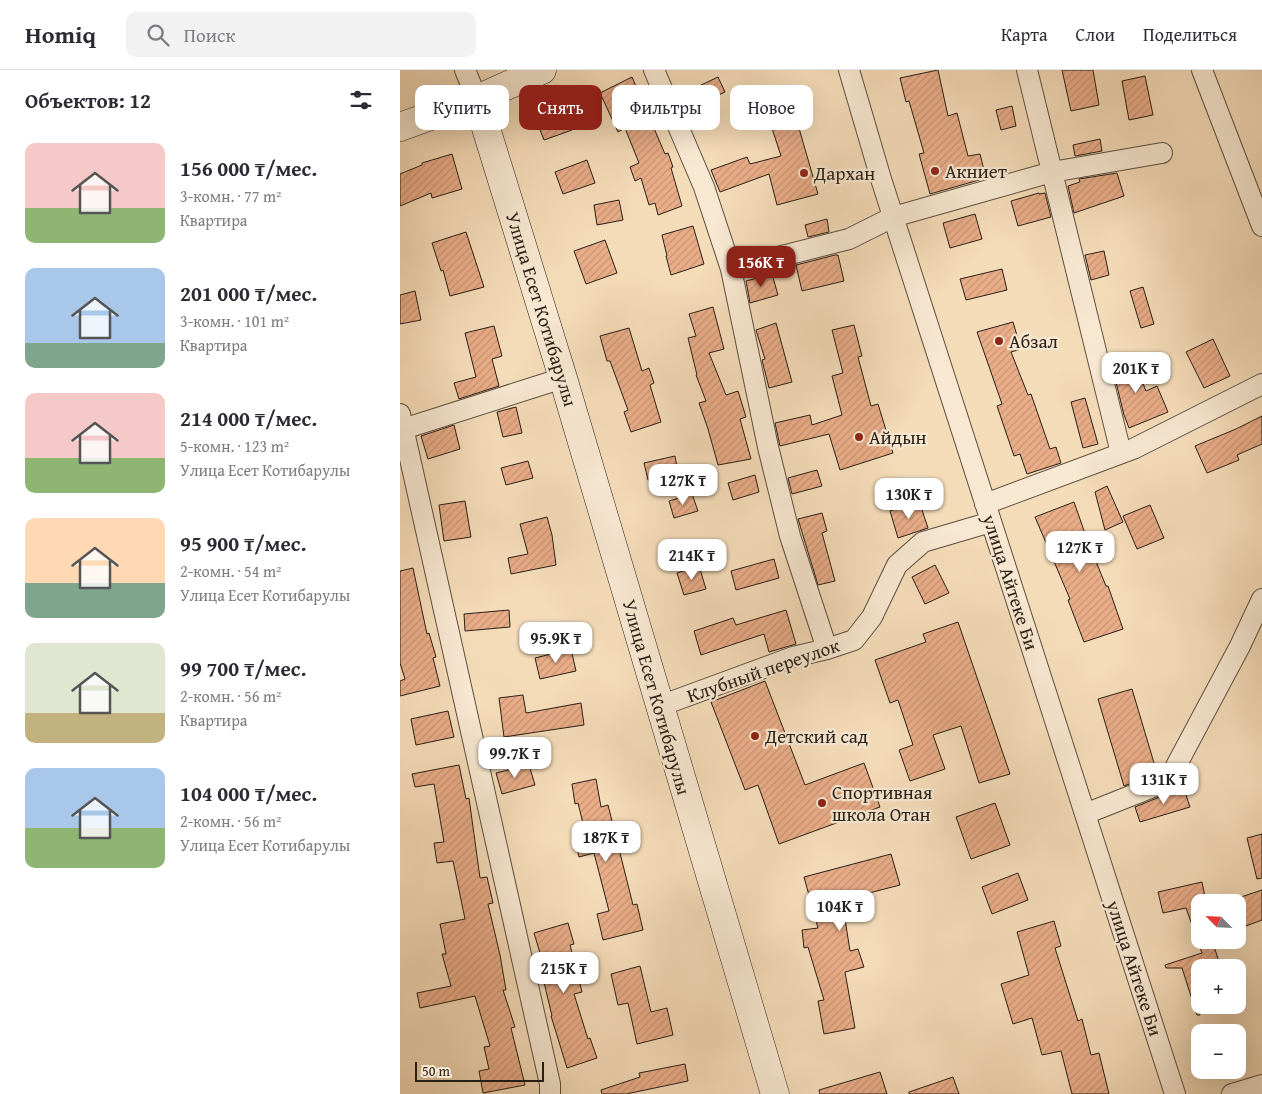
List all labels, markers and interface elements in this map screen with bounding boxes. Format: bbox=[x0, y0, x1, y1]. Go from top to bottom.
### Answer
search box bbox=[126, 12, 476, 57]
text: Homiq bbox=[25, 17, 96, 52]
icon: search bbox=[144, 21, 172, 49]
text: Поиск bbox=[184, 21, 235, 49]
text: Карта bbox=[1001, 21, 1048, 48]
text: Слои bbox=[1076, 21, 1115, 48]
text: Поделиться bbox=[1143, 21, 1237, 48]
text: Объектов: 12 bbox=[25, 85, 151, 116]
chip: Купить bbox=[415, 85, 509, 130]
chip: Снять bbox=[519, 85, 602, 130]
chip: Фильтры bbox=[612, 85, 720, 130]
chip: Новое bbox=[730, 85, 813, 130]
icon: filters bbox=[347, 86, 375, 114]
text: 156 000 ₸/мес. bbox=[180, 153, 317, 184]
place label: Акниет bbox=[945, 157, 1008, 185]
place label: Дархан bbox=[813, 159, 875, 187]
icon: home bbox=[65, 163, 125, 223]
marker: Акниет bbox=[929, 165, 941, 177]
marker: Дархан bbox=[798, 167, 810, 179]
text: 3-комн. · 77 m² bbox=[180, 184, 281, 208]
text: Квартира bbox=[180, 208, 247, 232]
street label: Улица Есет Котибарулы bbox=[499, 208, 585, 410]
pin: 156K ₸ bbox=[720, 246, 802, 288]
text: 156K ₸ bbox=[738, 250, 784, 274]
text: 201 000 ₸/мес. bbox=[180, 278, 317, 309]
icon: home bbox=[65, 288, 125, 348]
text: 3-комн. · 101 m² bbox=[180, 309, 289, 333]
place label: Абзал bbox=[1009, 327, 1058, 355]
text: Квартира bbox=[180, 333, 247, 357]
marker: Абзал bbox=[993, 335, 1005, 347]
pin: 201K ₸ bbox=[1095, 352, 1177, 394]
text: 201K ₸ bbox=[1113, 356, 1159, 380]
text: 214 000 ₸/мес. bbox=[180, 403, 317, 434]
icon: home bbox=[65, 413, 125, 473]
place label: Айдын bbox=[869, 423, 926, 451]
marker: Айдын bbox=[853, 431, 865, 443]
text: 5-комн. · 123 m² bbox=[180, 434, 289, 458]
text: Улица Есет Котибарулы bbox=[180, 458, 350, 482]
pin: 127K ₸ bbox=[642, 464, 724, 506]
text: 127K ₸ bbox=[660, 468, 706, 492]
pin: 130K ₸ bbox=[868, 478, 950, 520]
text: 130K ₸ bbox=[886, 482, 932, 506]
street label: улица Айтеке Би bbox=[976, 509, 1046, 654]
text: 95 900 ₸/мес. bbox=[180, 528, 306, 559]
pin: 127K ₸ bbox=[1039, 530, 1121, 573]
text: 127K ₸ bbox=[1057, 535, 1103, 559]
icon: home bbox=[65, 538, 125, 598]
pin: 214K ₸ bbox=[651, 538, 733, 581]
text: 214K ₸ bbox=[669, 543, 715, 567]
text: 2-комн. · 54 m² bbox=[180, 559, 281, 583]
text: Улица Есет Котибарулы bbox=[180, 583, 350, 607]
street label: Улица Есет Котибарулы bbox=[616, 596, 698, 798]
pin: 95.9K ₸ bbox=[510, 622, 602, 664]
text: 95.9K ₸ bbox=[530, 626, 582, 650]
street label: Клубный переулок bbox=[683, 631, 843, 709]
text: 99 700 ₸/мес. bbox=[180, 653, 306, 684]
icon: home bbox=[65, 663, 125, 723]
text: 2-комн. · 56 m² bbox=[180, 684, 281, 708]
text: Квартира bbox=[180, 708, 247, 732]
place label: Детский сад bbox=[764, 722, 868, 750]
marker: Детский сад bbox=[749, 730, 761, 742]
pin: 99.7K ₸ bbox=[469, 736, 561, 779]
text: 99.7K ₸ bbox=[489, 741, 541, 765]
pin: 131K ₸ bbox=[1123, 762, 1205, 805]
text: 131K ₸ bbox=[1141, 767, 1187, 791]
text: 104 000 ₸/мес. bbox=[180, 778, 317, 809]
place label: Спортивная школа Отан bbox=[832, 778, 933, 828]
icon: home bbox=[65, 788, 125, 848]
marker: Спортивная школа Отан bbox=[816, 797, 828, 809]
text: 2-комн. · 56 m² bbox=[180, 809, 281, 833]
pin: 187K ₸ bbox=[565, 820, 647, 863]
text: 187K ₸ bbox=[583, 825, 629, 849]
text: Улица Есет Котибарулы bbox=[180, 833, 350, 857]
pin: 104K ₸ bbox=[799, 890, 881, 932]
text: 104K ₸ bbox=[817, 894, 863, 918]
north arrow bbox=[1191, 894, 1246, 949]
map controls bbox=[1191, 894, 1246, 1079]
street label: улица Айтеке Би bbox=[1100, 895, 1170, 1040]
pin: 215K ₸ bbox=[523, 952, 605, 994]
text: 215K ₸ bbox=[541, 956, 587, 980]
button: + bbox=[1191, 959, 1246, 1014]
button: − bbox=[1191, 1024, 1246, 1079]
scale bar bbox=[415, 1059, 544, 1082]
text: 50 m bbox=[422, 1061, 450, 1081]

